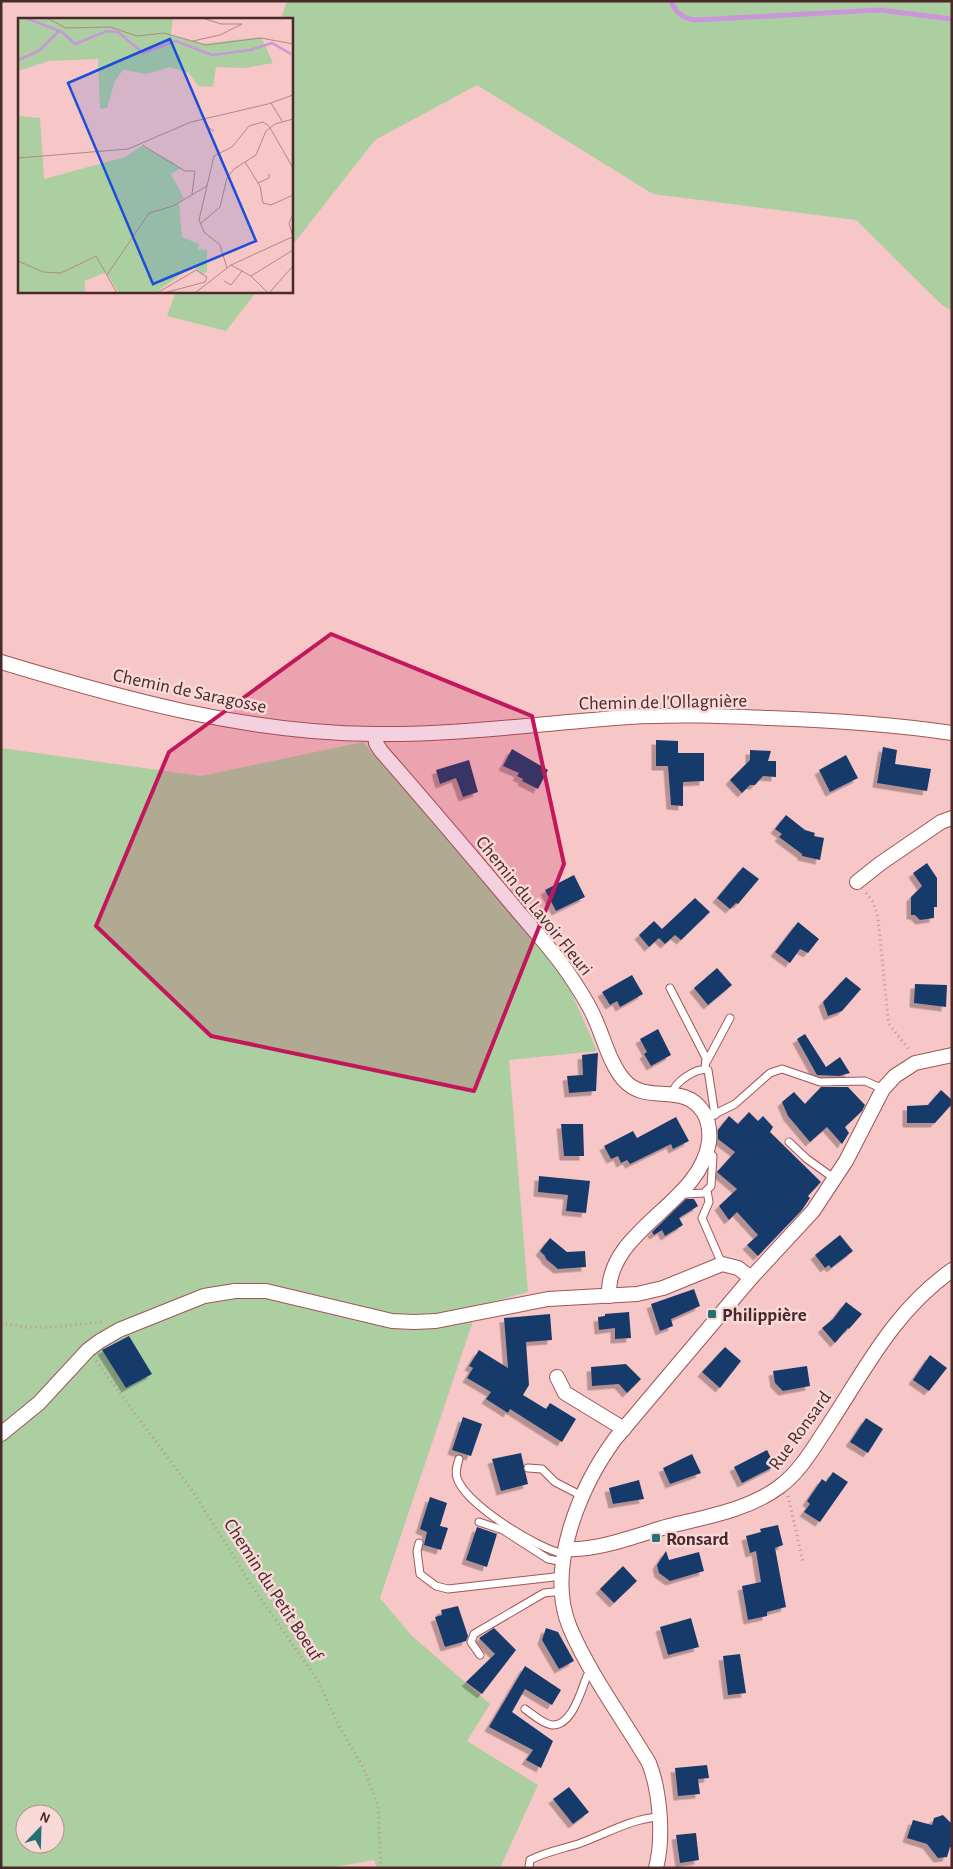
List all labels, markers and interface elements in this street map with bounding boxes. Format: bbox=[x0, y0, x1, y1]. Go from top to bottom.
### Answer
inset map bbox=[18, 18, 292, 292]
street label: Chemin de Saragosse bbox=[111, 666, 268, 717]
street label: Chemin de l'Ollagnière bbox=[579, 692, 747, 713]
street label: Chemin du Lavoir Fleuri bbox=[472, 833, 596, 979]
place label: Philippière bbox=[722, 1306, 807, 1325]
marker: Philippière bbox=[706, 1308, 718, 1320]
street label: Rue Ronsard bbox=[765, 1388, 835, 1474]
street label: Chemin du Petit Boeuf bbox=[220, 1515, 326, 1665]
place label: Ronsard bbox=[666, 1530, 729, 1549]
marker: Ronsard bbox=[650, 1532, 662, 1544]
north arrow bbox=[15, 1804, 65, 1854]
text: N bbox=[37, 1810, 52, 1826]

